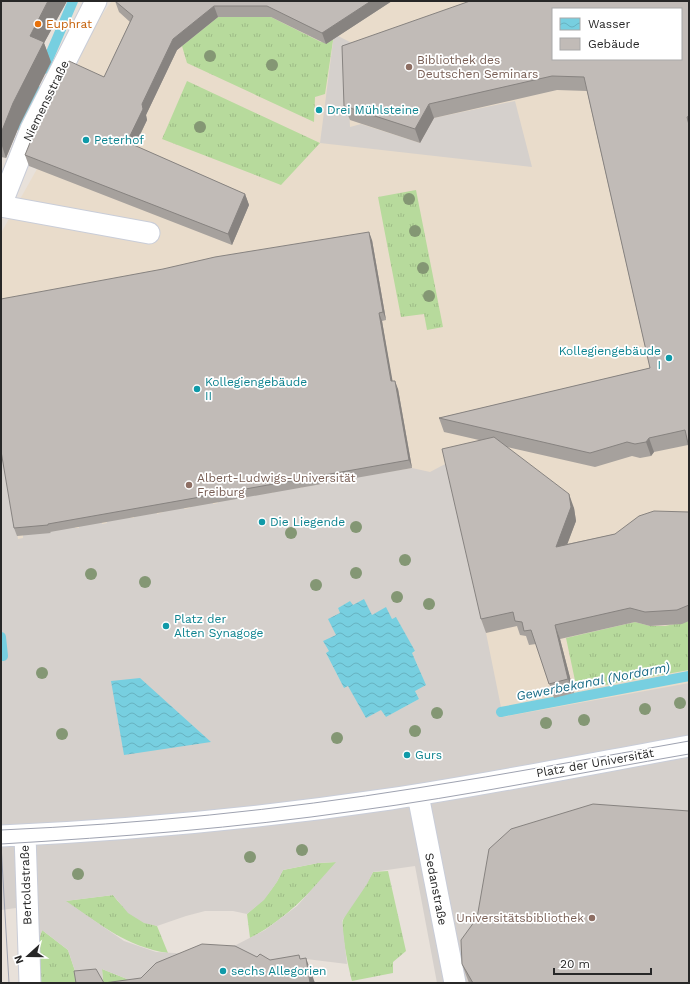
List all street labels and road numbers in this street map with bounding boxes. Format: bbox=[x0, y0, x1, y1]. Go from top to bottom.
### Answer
street label: Niemensstraße bbox=[20, 58, 72, 144]
street label: Platz der Universität bbox=[535, 746, 655, 780]
street label: Bertoldstraße bbox=[18, 845, 34, 925]
street label: Sedanstraße bbox=[422, 852, 450, 927]

